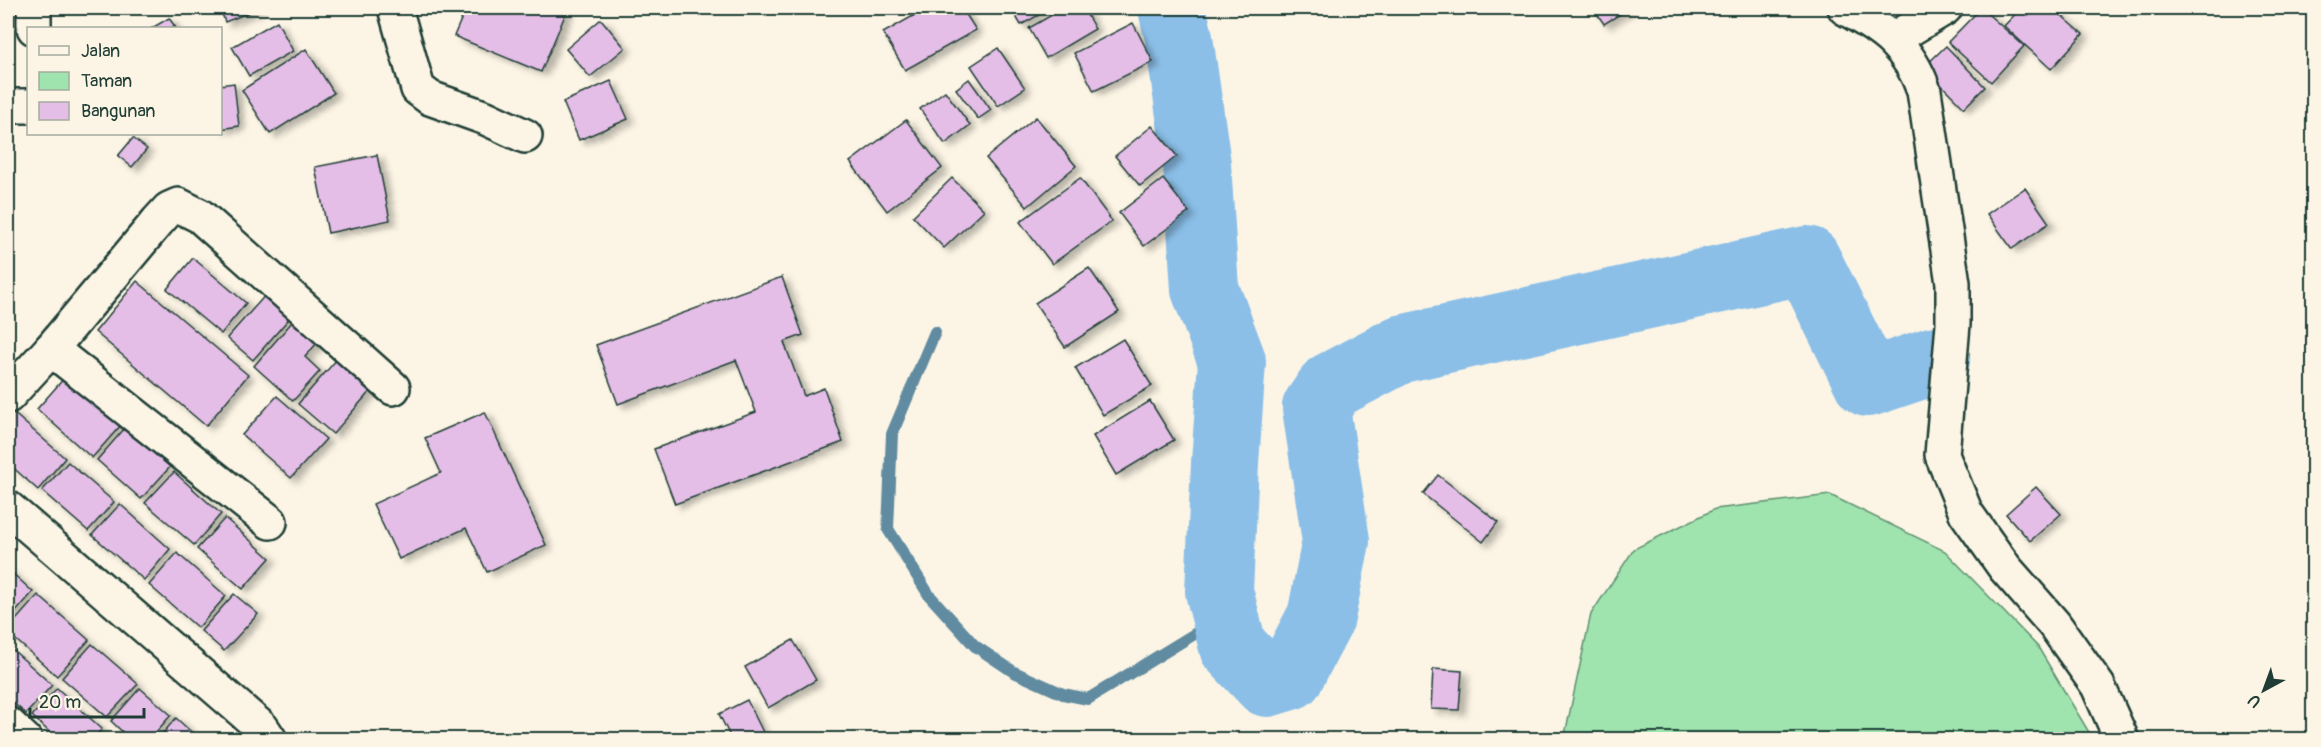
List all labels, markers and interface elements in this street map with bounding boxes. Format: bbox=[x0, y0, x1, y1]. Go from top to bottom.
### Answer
legend bbox=[27, 27, 222, 135]
text: Jalan bbox=[81, 40, 120, 63]
text: Taman bbox=[81, 70, 132, 93]
text: Bangunan bbox=[81, 100, 156, 123]
north arrow bbox=[2234, 660, 2294, 720]
scale bar bbox=[30, 681, 144, 719]
text: U bbox=[2244, 689, 2265, 712]
text: 20 m bbox=[39, 691, 81, 714]

